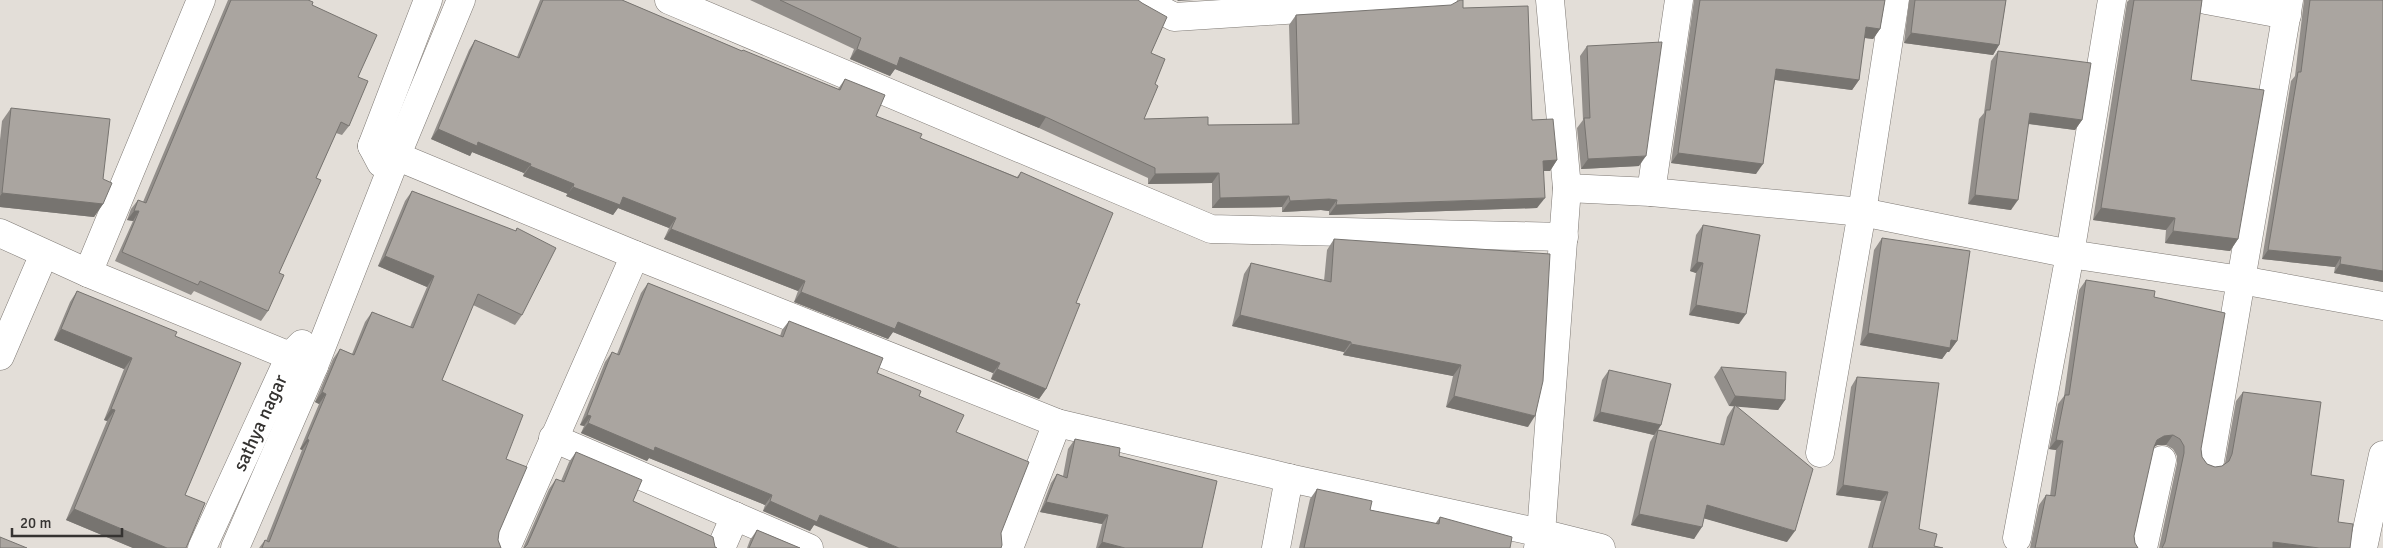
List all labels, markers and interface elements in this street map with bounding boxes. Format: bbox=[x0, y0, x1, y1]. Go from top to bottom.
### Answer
street label: sathya nagar bbox=[228, 371, 293, 475]
scale bar bbox=[12, 506, 122, 538]
text: 20 m bbox=[20, 514, 51, 532]

